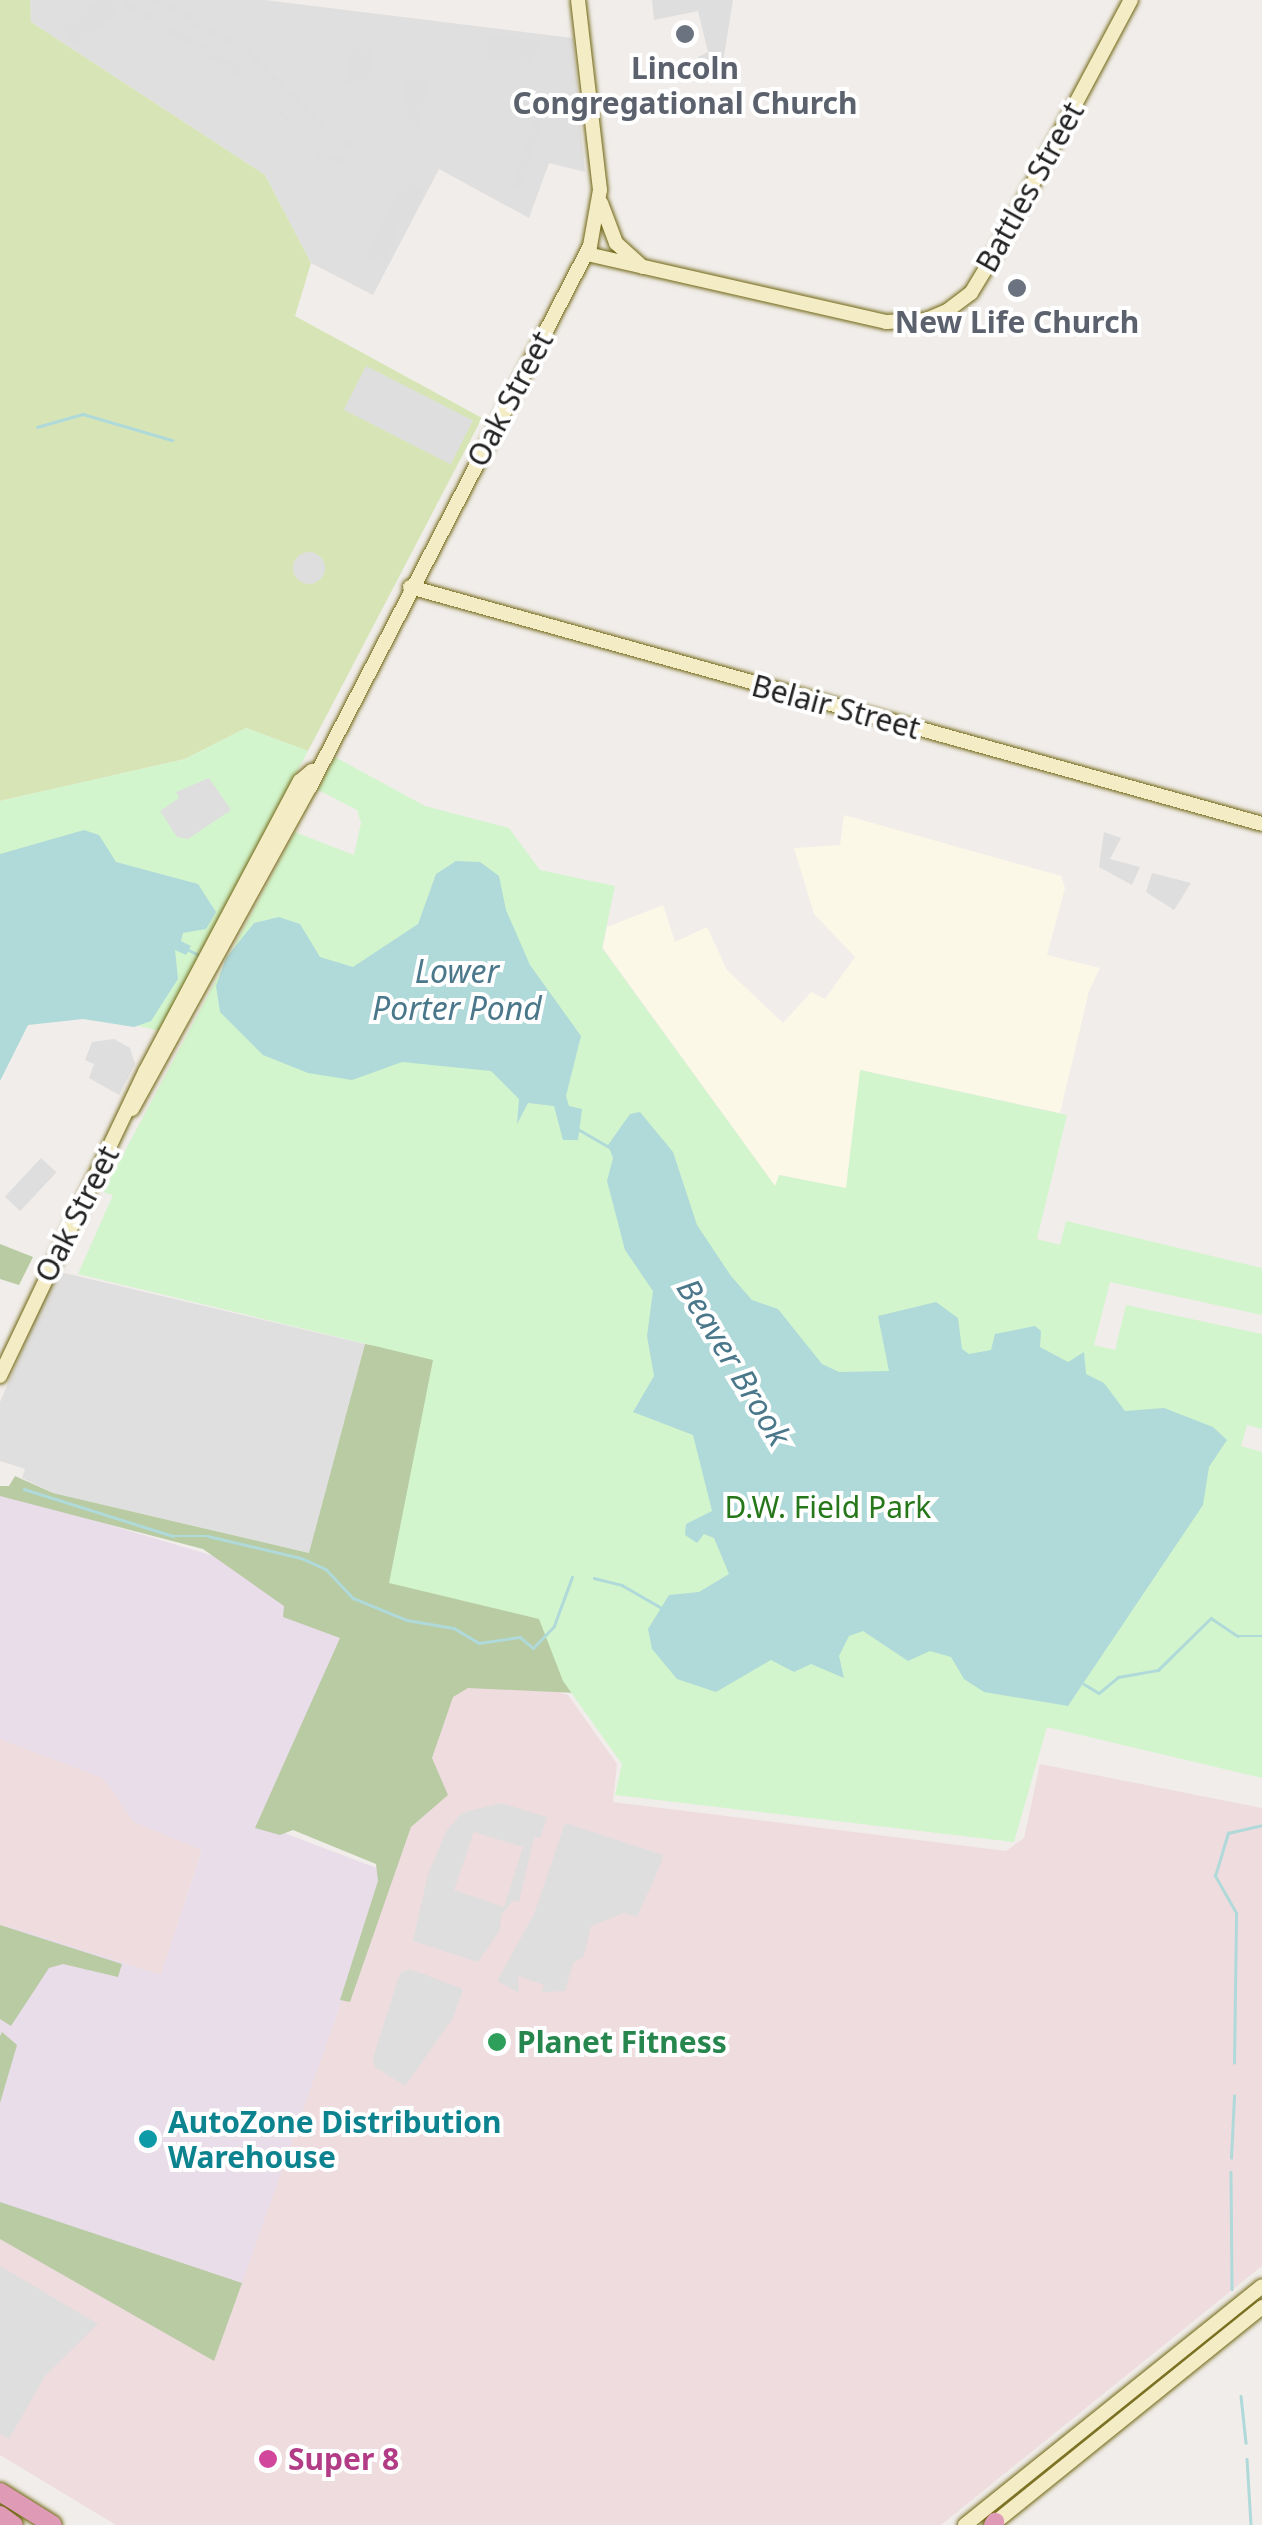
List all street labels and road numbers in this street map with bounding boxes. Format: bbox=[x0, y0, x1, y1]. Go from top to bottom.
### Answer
street label: Battles Street bbox=[969, 96, 1091, 278]
street label: Oak Street bbox=[459, 325, 561, 473]
street label: Belair Street bbox=[748, 667, 924, 747]
street label: Oak Street bbox=[27, 1140, 127, 1288]

